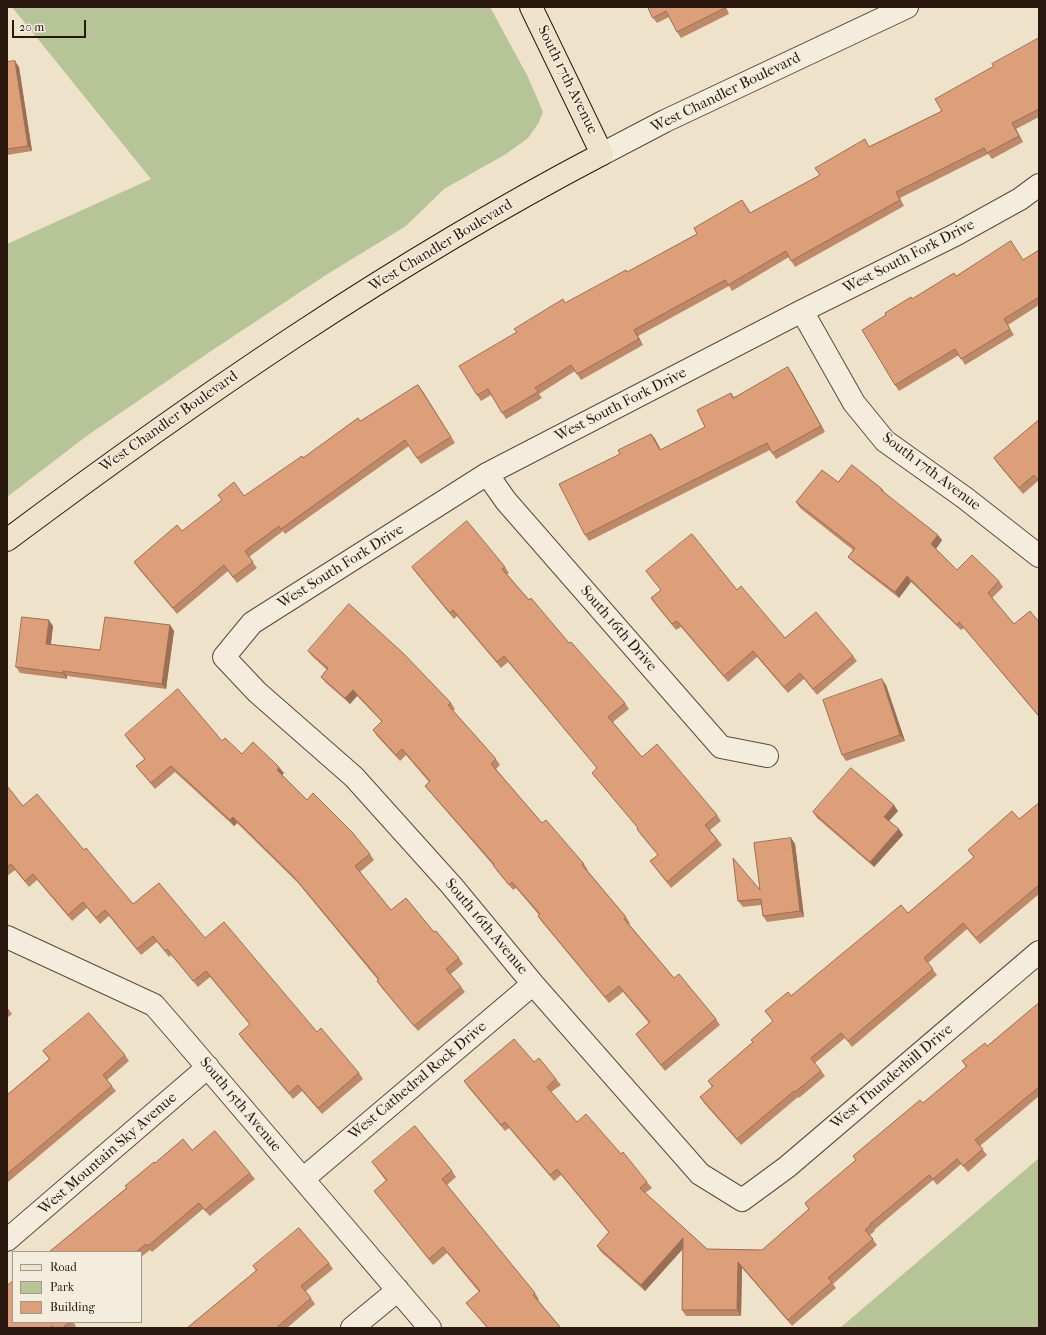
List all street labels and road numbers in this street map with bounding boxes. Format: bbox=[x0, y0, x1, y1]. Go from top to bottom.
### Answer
street label: South 17th Avenue bbox=[533, 23, 601, 137]
street label: West Chandler Boulevard bbox=[648, 49, 804, 137]
street label: West Chandler Boulevard bbox=[366, 196, 516, 296]
street label: West South Fork Drive bbox=[840, 216, 978, 298]
street label: West South Fork Drive bbox=[552, 364, 690, 446]
street label: West Chandler Boulevard bbox=[97, 368, 241, 476]
street label: South 17th Avenue bbox=[878, 429, 984, 515]
street label: West South Fork Drive bbox=[275, 521, 407, 613]
street label: South 16th Drive bbox=[576, 582, 660, 676]
street label: South 16th Avenue bbox=[441, 875, 531, 979]
street label: West Cathedral Rock Drive bbox=[345, 1018, 491, 1144]
street label: West Thunderhill Drive bbox=[827, 1021, 957, 1133]
street label: South 15th Avenue bbox=[195, 1054, 285, 1156]
street label: West Mountain Sky Avenue bbox=[35, 1089, 181, 1219]

